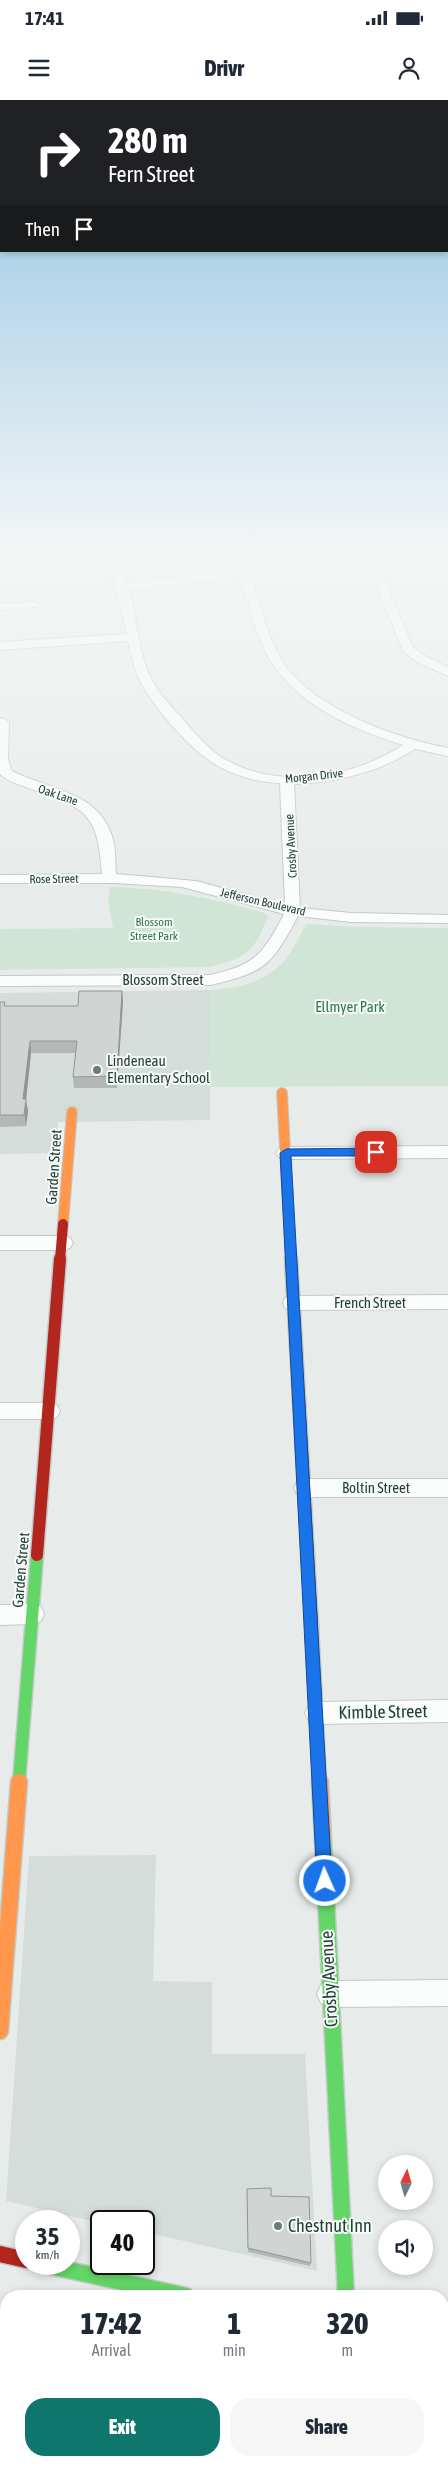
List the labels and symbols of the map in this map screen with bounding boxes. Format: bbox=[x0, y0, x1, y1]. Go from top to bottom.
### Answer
street label: Morgan Drive bbox=[284, 766, 344, 786]
street label: Oak Lane bbox=[36, 782, 80, 808]
street label: Crosby Avenue bbox=[282, 814, 300, 878]
street label: Rose Street bbox=[29, 872, 79, 886]
street label: Jefferson Boulevard bbox=[219, 885, 307, 919]
park label: Blossom Street Park bbox=[130, 915, 179, 943]
street label: Blossom Street bbox=[122, 971, 204, 988]
park label: Ellmyer Park bbox=[315, 998, 385, 1015]
place label: Lindeneau Elementary School bbox=[107, 1052, 210, 1086]
marker: Lindeneau Elementary School bbox=[91, 1064, 103, 1076]
street label: Garden Street bbox=[42, 1129, 65, 1205]
pin bbox=[355, 1131, 397, 1173]
street label: French Street bbox=[334, 1294, 406, 1311]
street label: Boltin Street bbox=[342, 1479, 410, 1496]
street label: Garden Street bbox=[9, 1532, 32, 1608]
street label: Kimble Street bbox=[338, 1700, 428, 1723]
position arrow bbox=[298, 1854, 350, 1906]
street label: Crosby Avenue bbox=[315, 1930, 342, 2028]
north arrow bbox=[378, 2155, 432, 2210]
speed limit sign: 40 bbox=[90, 2210, 155, 2275]
place label: Chestnut Inn bbox=[288, 2215, 372, 2236]
marker: Chestnut Inn bbox=[272, 2220, 284, 2232]

